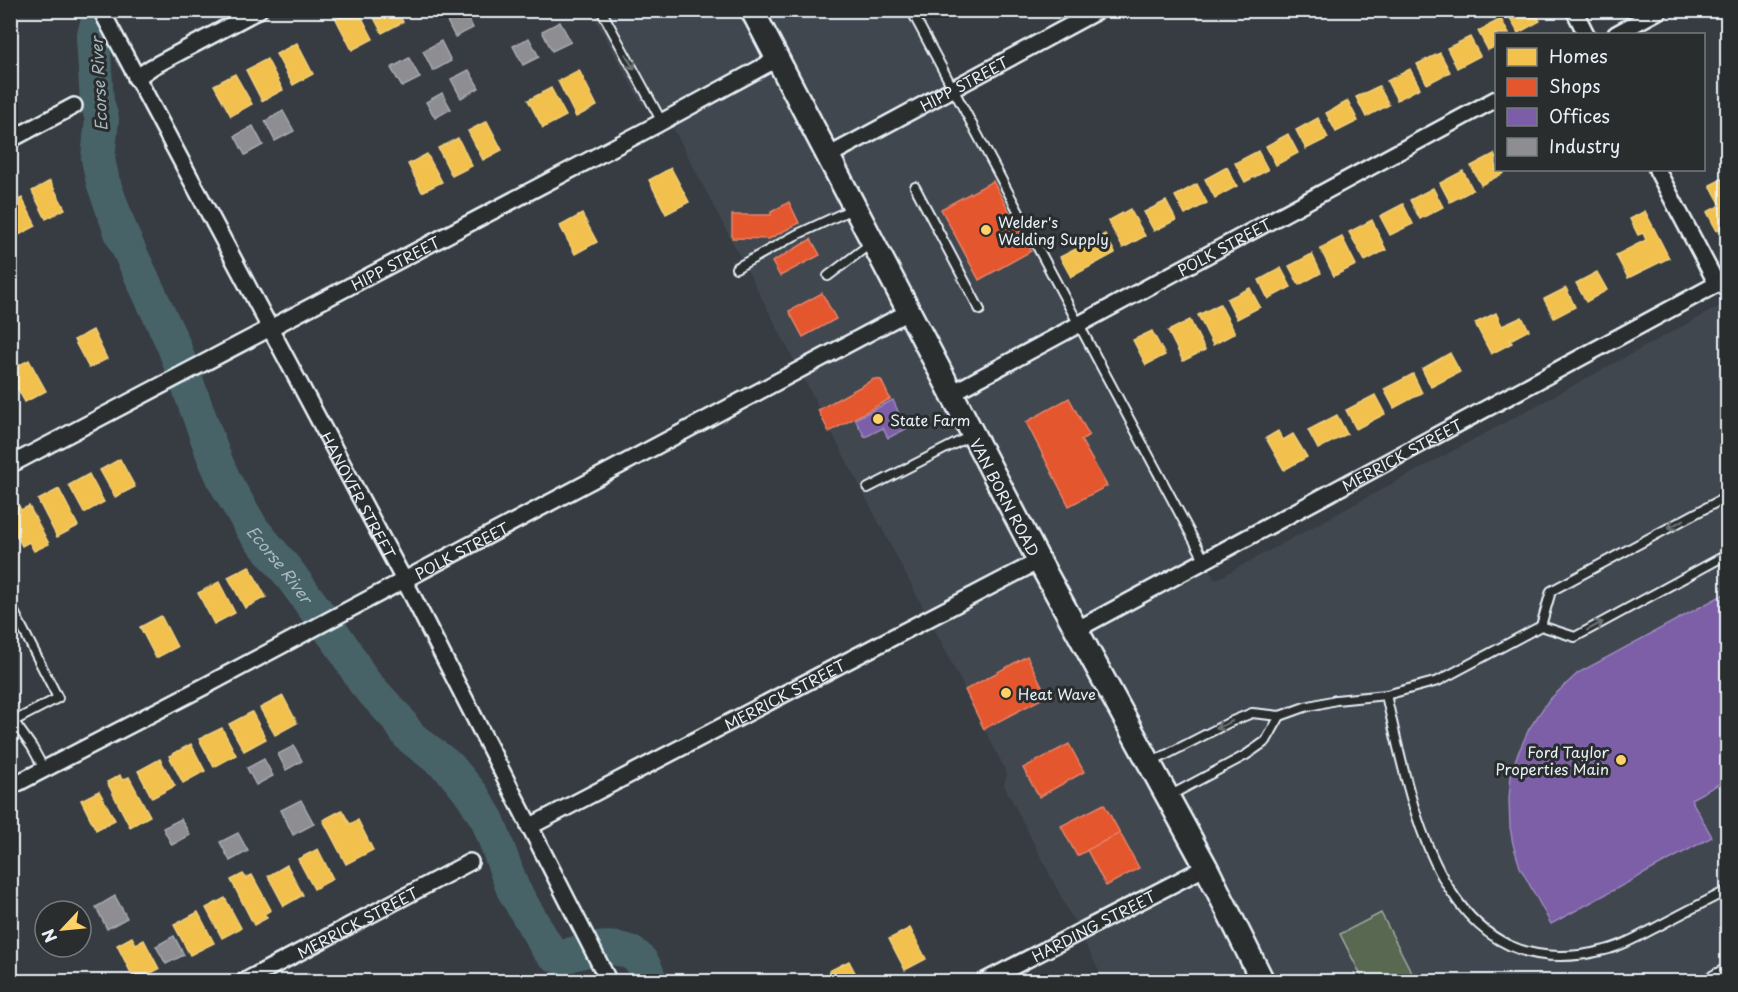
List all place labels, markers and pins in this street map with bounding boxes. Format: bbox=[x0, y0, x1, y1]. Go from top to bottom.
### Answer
place label: Welder's Welding Supply bbox=[998, 210, 1109, 250]
marker: Welder's Welding Supply bbox=[979, 223, 993, 237]
place label: State Farm bbox=[890, 408, 970, 431]
marker: State Farm bbox=[871, 412, 885, 426]
place label: Heat Wave bbox=[1018, 682, 1096, 705]
marker: Heat Wave bbox=[999, 686, 1013, 700]
place label: Ford Taylor Properties Main bbox=[1496, 740, 1610, 780]
marker: Ford Taylor Properties Main bbox=[1614, 753, 1628, 767]

